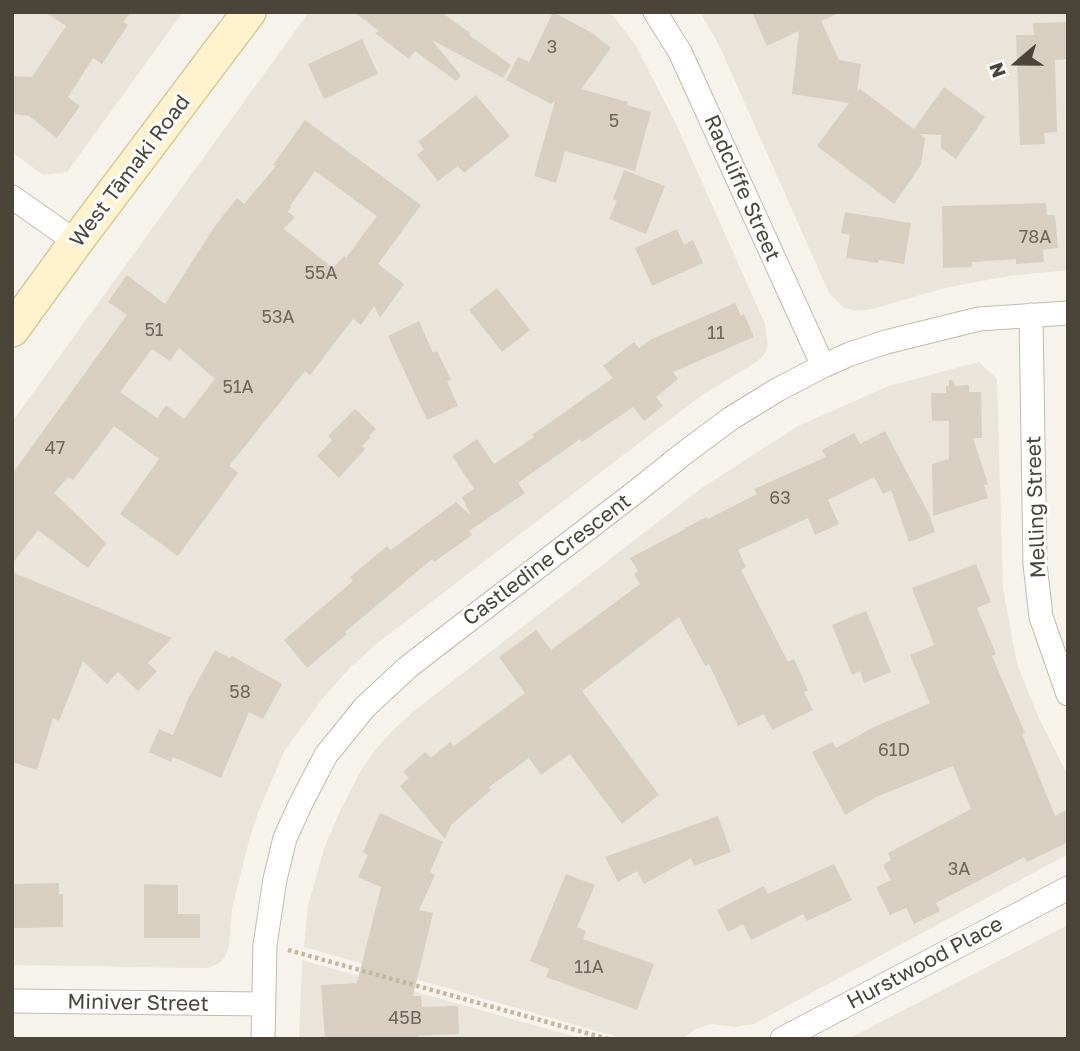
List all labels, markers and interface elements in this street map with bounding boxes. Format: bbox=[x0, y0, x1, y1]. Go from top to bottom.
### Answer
north arrow bbox=[982, 28, 1052, 98]
house number: 3 bbox=[547, 36, 557, 58]
text: N bbox=[984, 60, 1010, 81]
street label: West Tāmaki Road bbox=[65, 90, 195, 252]
house number: 5 bbox=[609, 110, 619, 132]
street label: Radcliffe Street bbox=[698, 111, 786, 265]
house number: 78A bbox=[1019, 226, 1051, 248]
house number: 55A bbox=[305, 262, 337, 284]
house number: 53A bbox=[261, 306, 295, 328]
house number: 51 bbox=[144, 319, 164, 341]
house number: 11 bbox=[707, 322, 725, 344]
house number: 51A bbox=[222, 376, 254, 398]
street label: Melling Street bbox=[1021, 435, 1051, 579]
house number: 47 bbox=[45, 437, 65, 459]
house number: 63 bbox=[769, 487, 791, 509]
street label: Castledine Crescent bbox=[458, 489, 636, 631]
house number: 58 bbox=[229, 681, 251, 703]
house number: 61D bbox=[878, 739, 910, 761]
house number: 3A bbox=[948, 858, 970, 880]
street label: Hurstwood Place bbox=[843, 911, 1007, 1015]
house number: 11A bbox=[574, 956, 604, 978]
street label: Miniver Street bbox=[67, 989, 209, 1017]
house number: 45B bbox=[388, 1007, 422, 1029]

